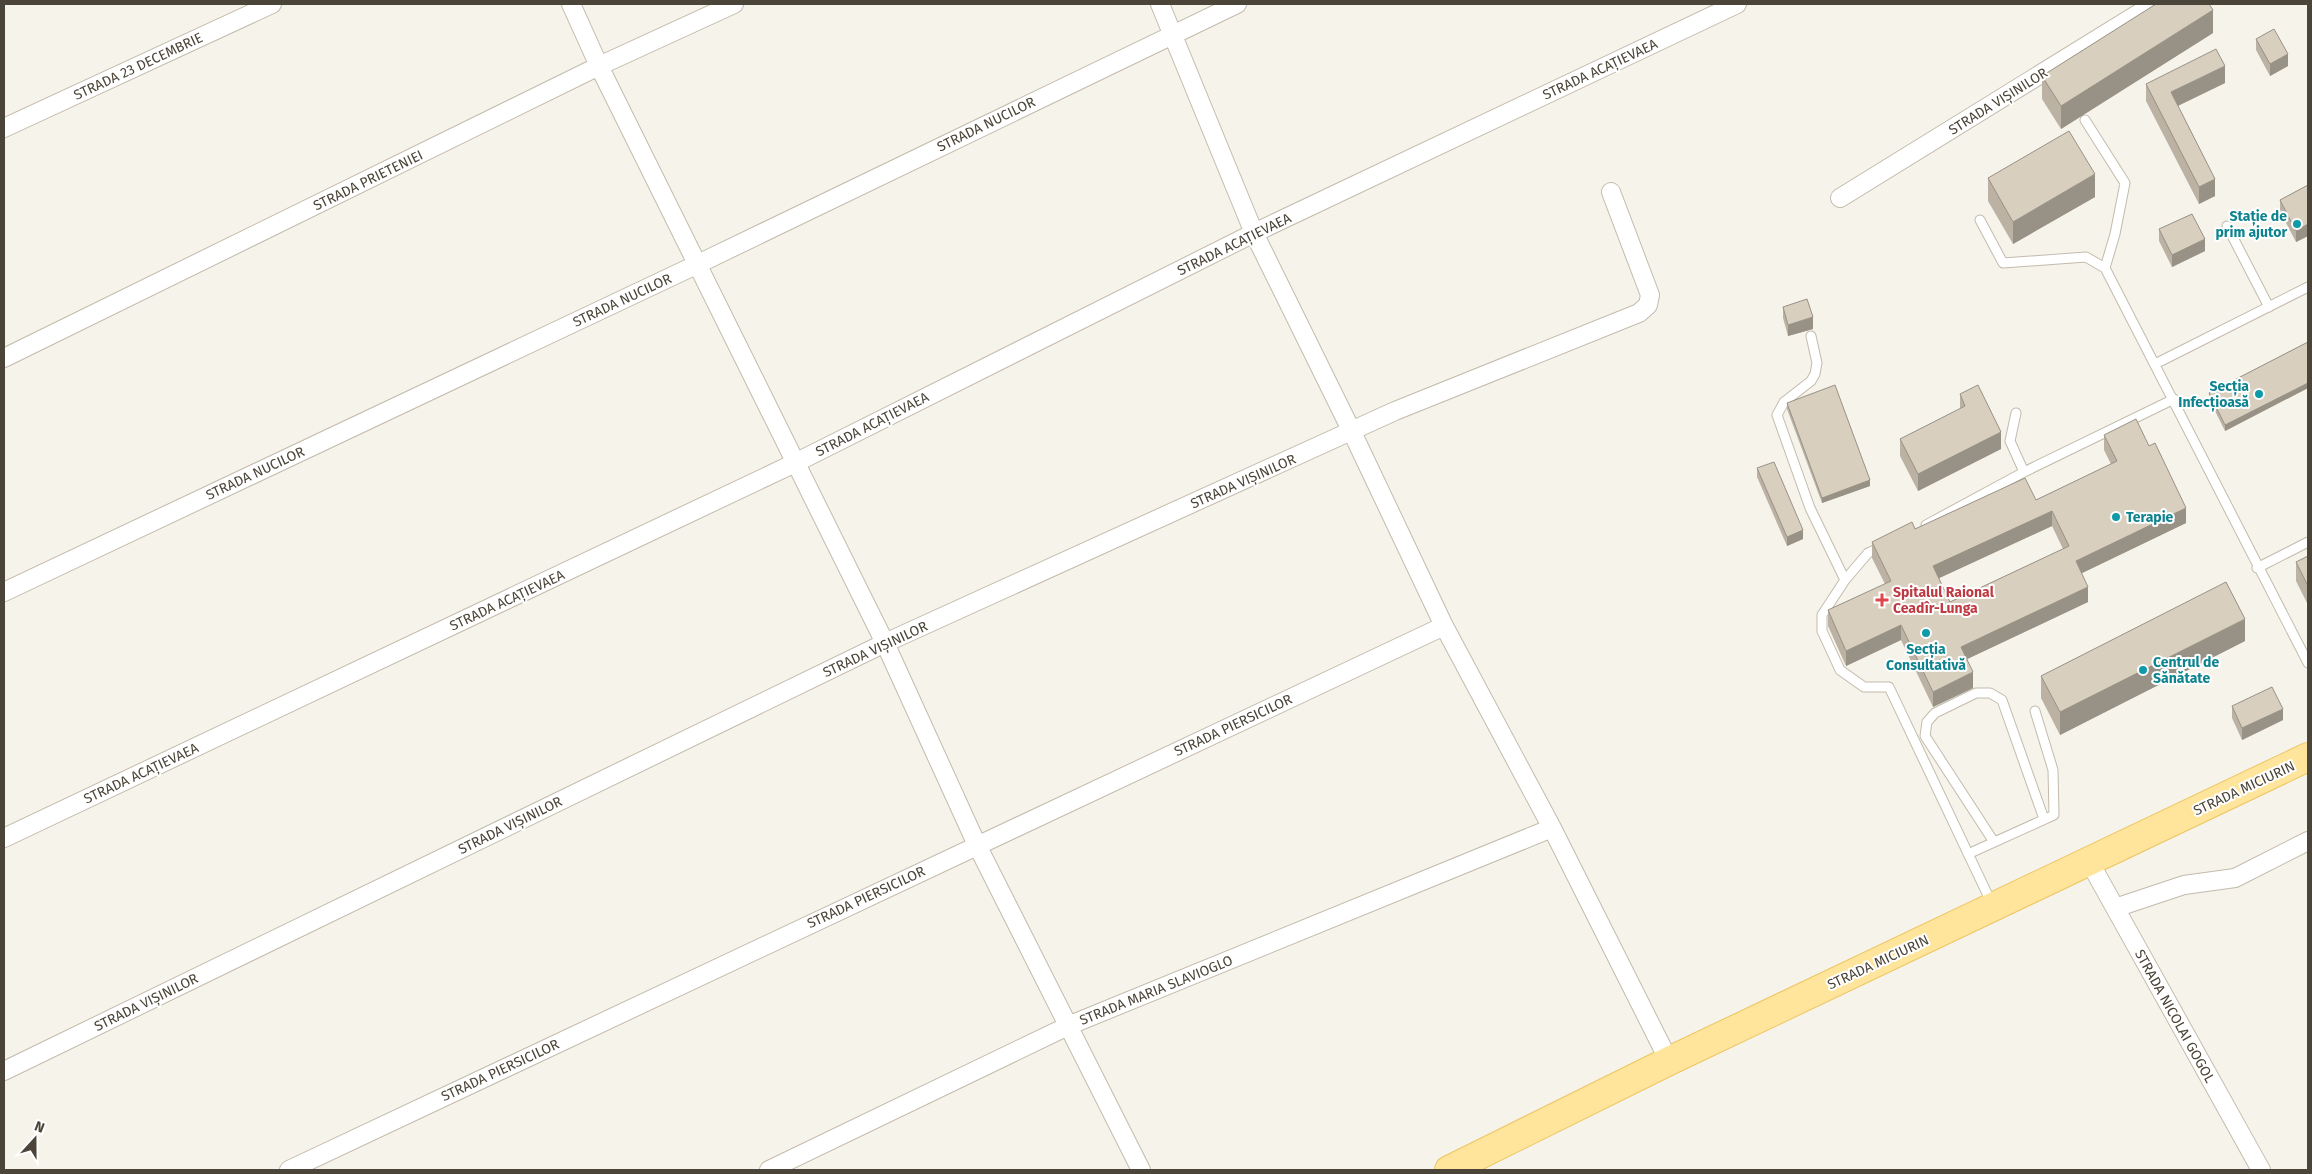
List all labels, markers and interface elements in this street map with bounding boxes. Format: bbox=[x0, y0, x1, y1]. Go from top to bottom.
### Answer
street label: STRADA 23 DECEMBRIE bbox=[71, 29, 205, 104]
street label: STRADA ACAȚIEVAEA bbox=[1540, 35, 1661, 104]
street label: STRADA VIȘINILOR bbox=[1946, 64, 2052, 140]
street label: STRADA NUCILOR bbox=[934, 93, 1038, 156]
street label: STRADA PRIETENIEI bbox=[311, 147, 426, 214]
place label: Stație de prim ajutor bbox=[2216, 208, 2287, 241]
street label: STRADA ACAȚIEVAEA bbox=[1174, 209, 1294, 280]
marker: Stație de prim ajutor bbox=[2291, 218, 2303, 230]
street label: STRADA NUCILOR bbox=[570, 270, 675, 331]
place label: Secția Infecțioasă bbox=[2178, 378, 2249, 412]
marker: Secția Infecțioasă bbox=[2253, 388, 2265, 400]
street label: STRADA ACAȚIEVAEA bbox=[813, 389, 932, 461]
street label: STRADA NUCILOR bbox=[203, 443, 308, 504]
street label: STRADA VIȘINILOR bbox=[1188, 450, 1299, 513]
place label: Terapie bbox=[2126, 509, 2174, 526]
marker: Terapie bbox=[2110, 511, 2122, 523]
street label: STRADA ACAȚIEVAEA bbox=[447, 566, 568, 635]
place label: Spitalul Raional Ceadîr-Lunga bbox=[1893, 584, 1995, 617]
marker: Spitalul Raional Ceadîr-Lunga bbox=[1875, 593, 1889, 607]
street label: STRADA VIȘINILOR bbox=[820, 618, 931, 682]
marker: Secția Consultativă bbox=[1920, 627, 1932, 639]
place label: Secția Consultativă bbox=[1886, 641, 1966, 674]
place label: Centrul de Sănătate bbox=[2153, 654, 2219, 687]
marker: Centrul de Sănătate bbox=[2137, 664, 2149, 676]
street label: STRADA PIERSICILOR bbox=[1172, 690, 1295, 760]
street label: STRADA ACAȚIEVAEA bbox=[81, 739, 202, 808]
street label: STRADA MICIURIN bbox=[2191, 757, 2298, 819]
street label: STRADA VIȘINILOR bbox=[455, 793, 566, 859]
street label: STRADA PIERSICILOR bbox=[805, 862, 928, 932]
street label: STRADA MICIURIN bbox=[1825, 931, 1932, 993]
street label: STRADA NICOLAI GOGOL bbox=[2131, 947, 2218, 1086]
street label: STRADA MARIA SLAVIOGLO bbox=[1077, 952, 1235, 1029]
street label: STRADA VIȘINILOR bbox=[91, 970, 202, 1036]
street label: STRADA PIERSICILOR bbox=[439, 1035, 562, 1105]
north arrow bbox=[10, 1114, 60, 1164]
text: N bbox=[32, 1118, 47, 1137]

